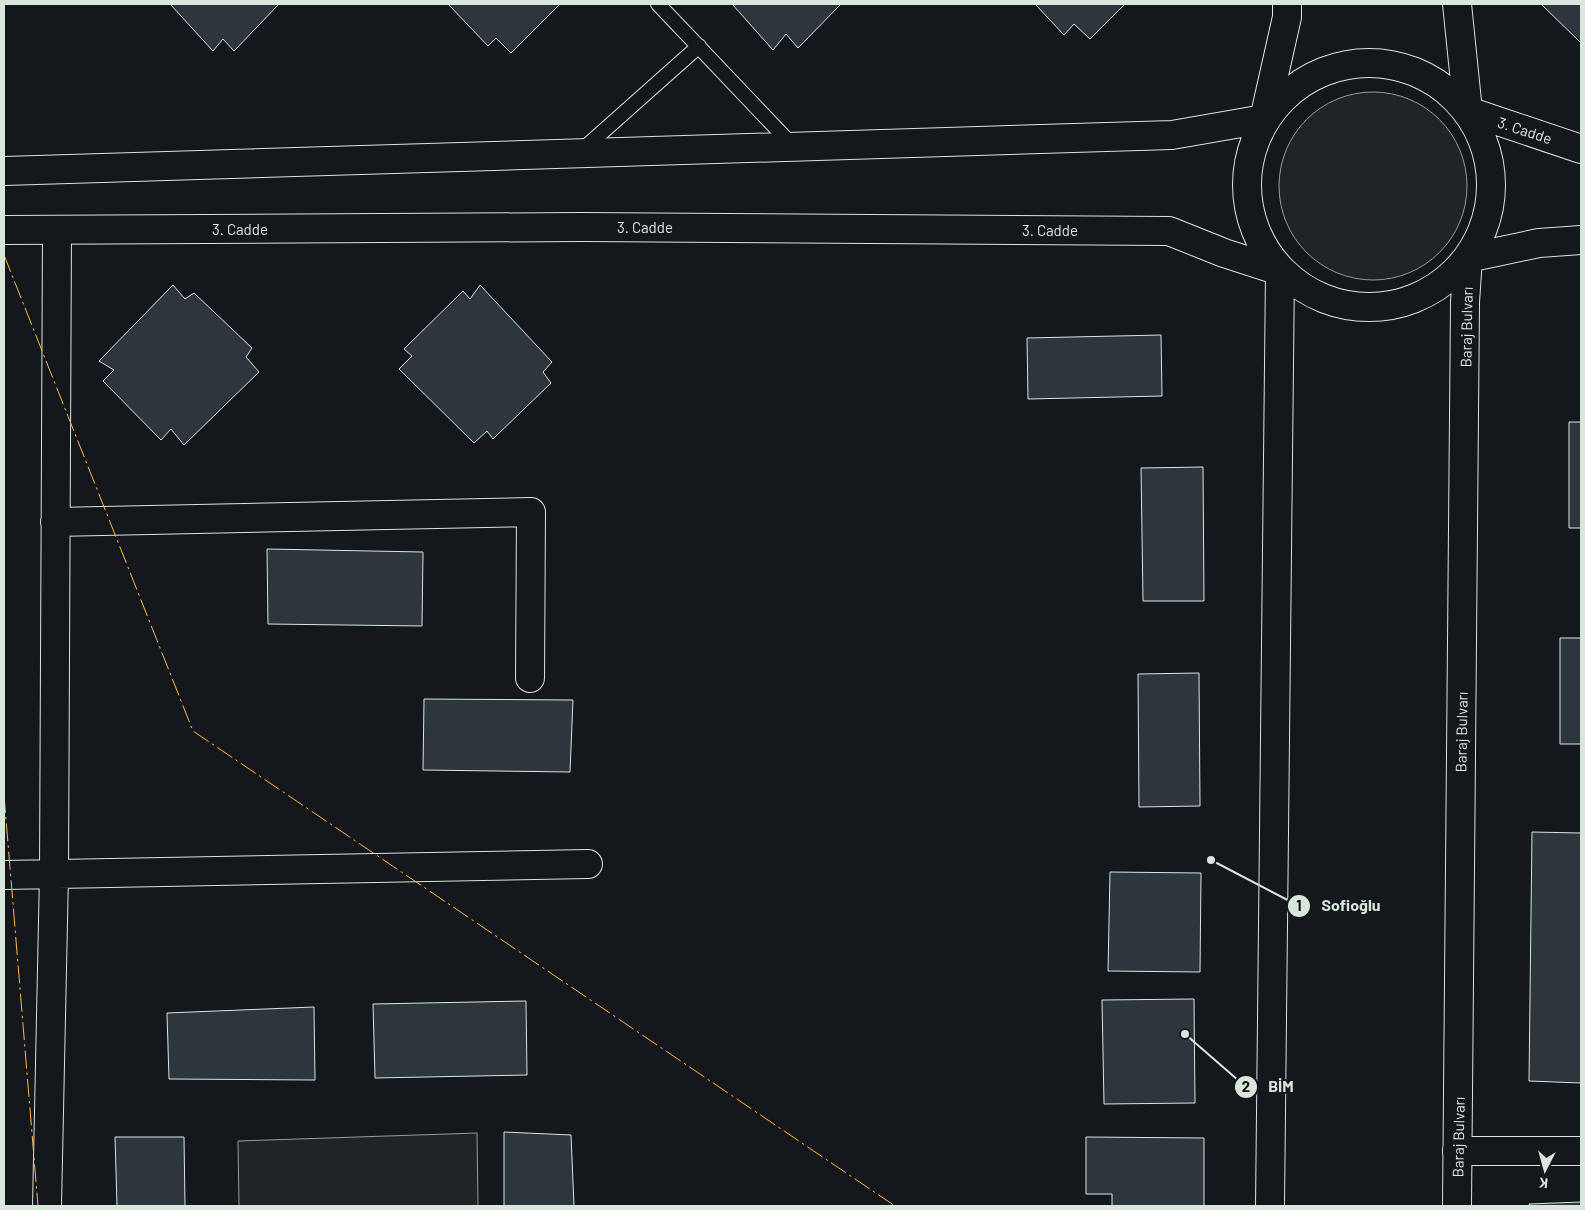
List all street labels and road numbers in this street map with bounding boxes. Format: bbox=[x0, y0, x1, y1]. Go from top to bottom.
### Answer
street label: 3. Cadde bbox=[1496, 113, 1554, 147]
street label: 3. Cadde bbox=[617, 218, 673, 236]
street label: 3. Cadde bbox=[212, 220, 268, 238]
street label: 3. Cadde bbox=[1022, 221, 1078, 239]
street label: Baraj Bulvarı bbox=[1456, 286, 1476, 368]
street label: Baraj Bulvarı bbox=[1451, 691, 1471, 773]
street label: Baraj Bulvarı bbox=[1448, 1096, 1468, 1178]

